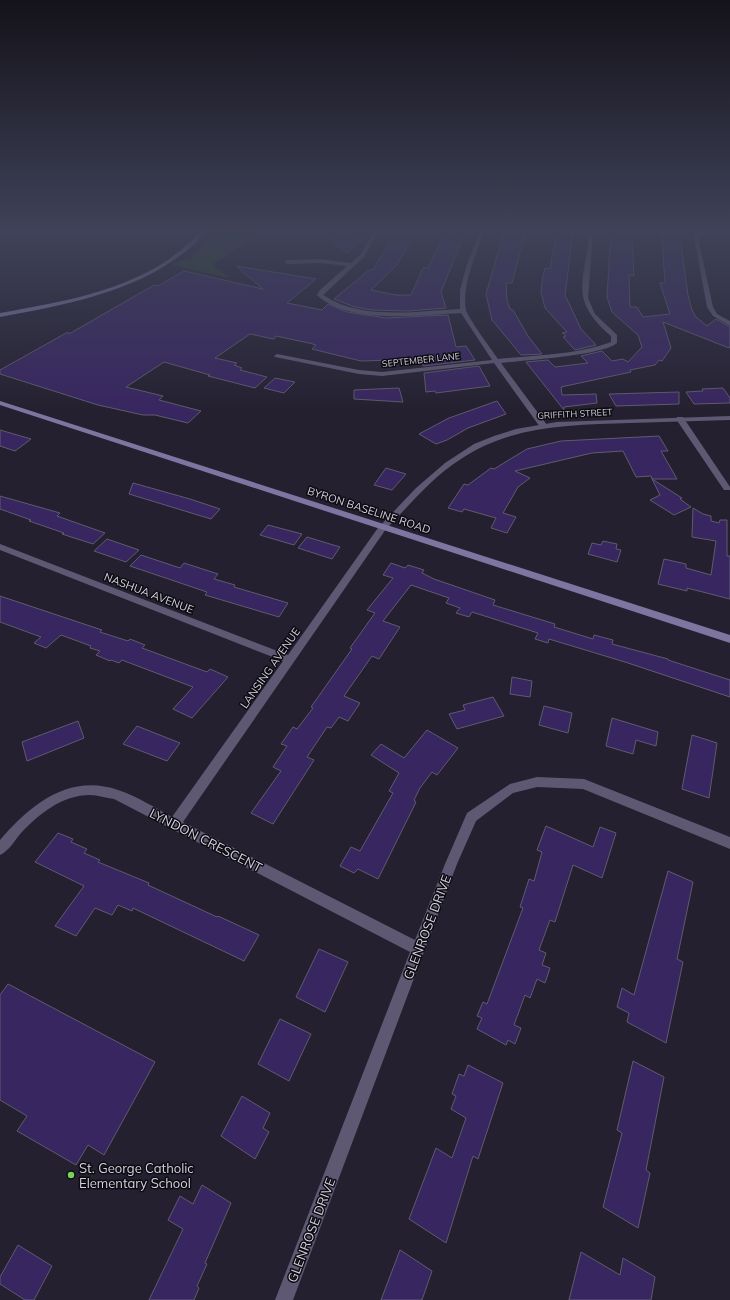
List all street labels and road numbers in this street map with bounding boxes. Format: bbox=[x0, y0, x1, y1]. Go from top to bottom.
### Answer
street label: SEPTEMBER LANE bbox=[381, 350, 461, 369]
street label: GRIFFITH STREET bbox=[537, 406, 613, 421]
street label: BYRON BASELINE ROAD bbox=[306, 483, 432, 537]
street label: NASHUA AVENUE bbox=[102, 569, 196, 617]
street label: LANSING AVENUE bbox=[237, 625, 303, 711]
street label: LYNDON CRESCENT bbox=[147, 805, 265, 875]
street label: GLENROSE DRIVE bbox=[400, 872, 454, 982]
street label: GLENROSE DRIVE bbox=[284, 1175, 338, 1285]

